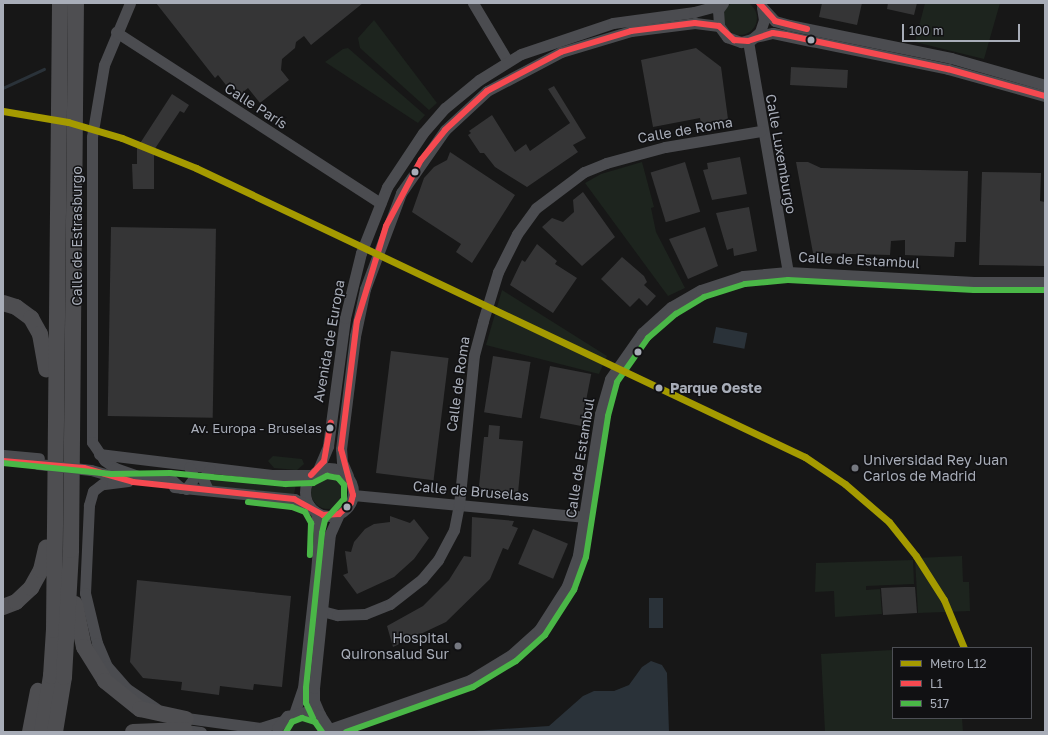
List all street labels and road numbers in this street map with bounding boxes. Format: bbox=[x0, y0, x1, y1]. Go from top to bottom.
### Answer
street label: Calle París bbox=[221, 80, 291, 132]
street label: Calle Luxemburgo bbox=[762, 93, 800, 215]
street label: Calle de Roma bbox=[636, 113, 734, 147]
street label: Calle de Estrasburgo bbox=[69, 166, 85, 306]
street label: Calle de Estambul bbox=[798, 248, 920, 272]
street label: Avenida de Europa bbox=[310, 278, 348, 404]
street label: Calle de Roma bbox=[443, 335, 473, 433]
street label: Calle de Estambul bbox=[562, 397, 598, 519]
street label: Calle de Bruselas bbox=[412, 478, 530, 504]

